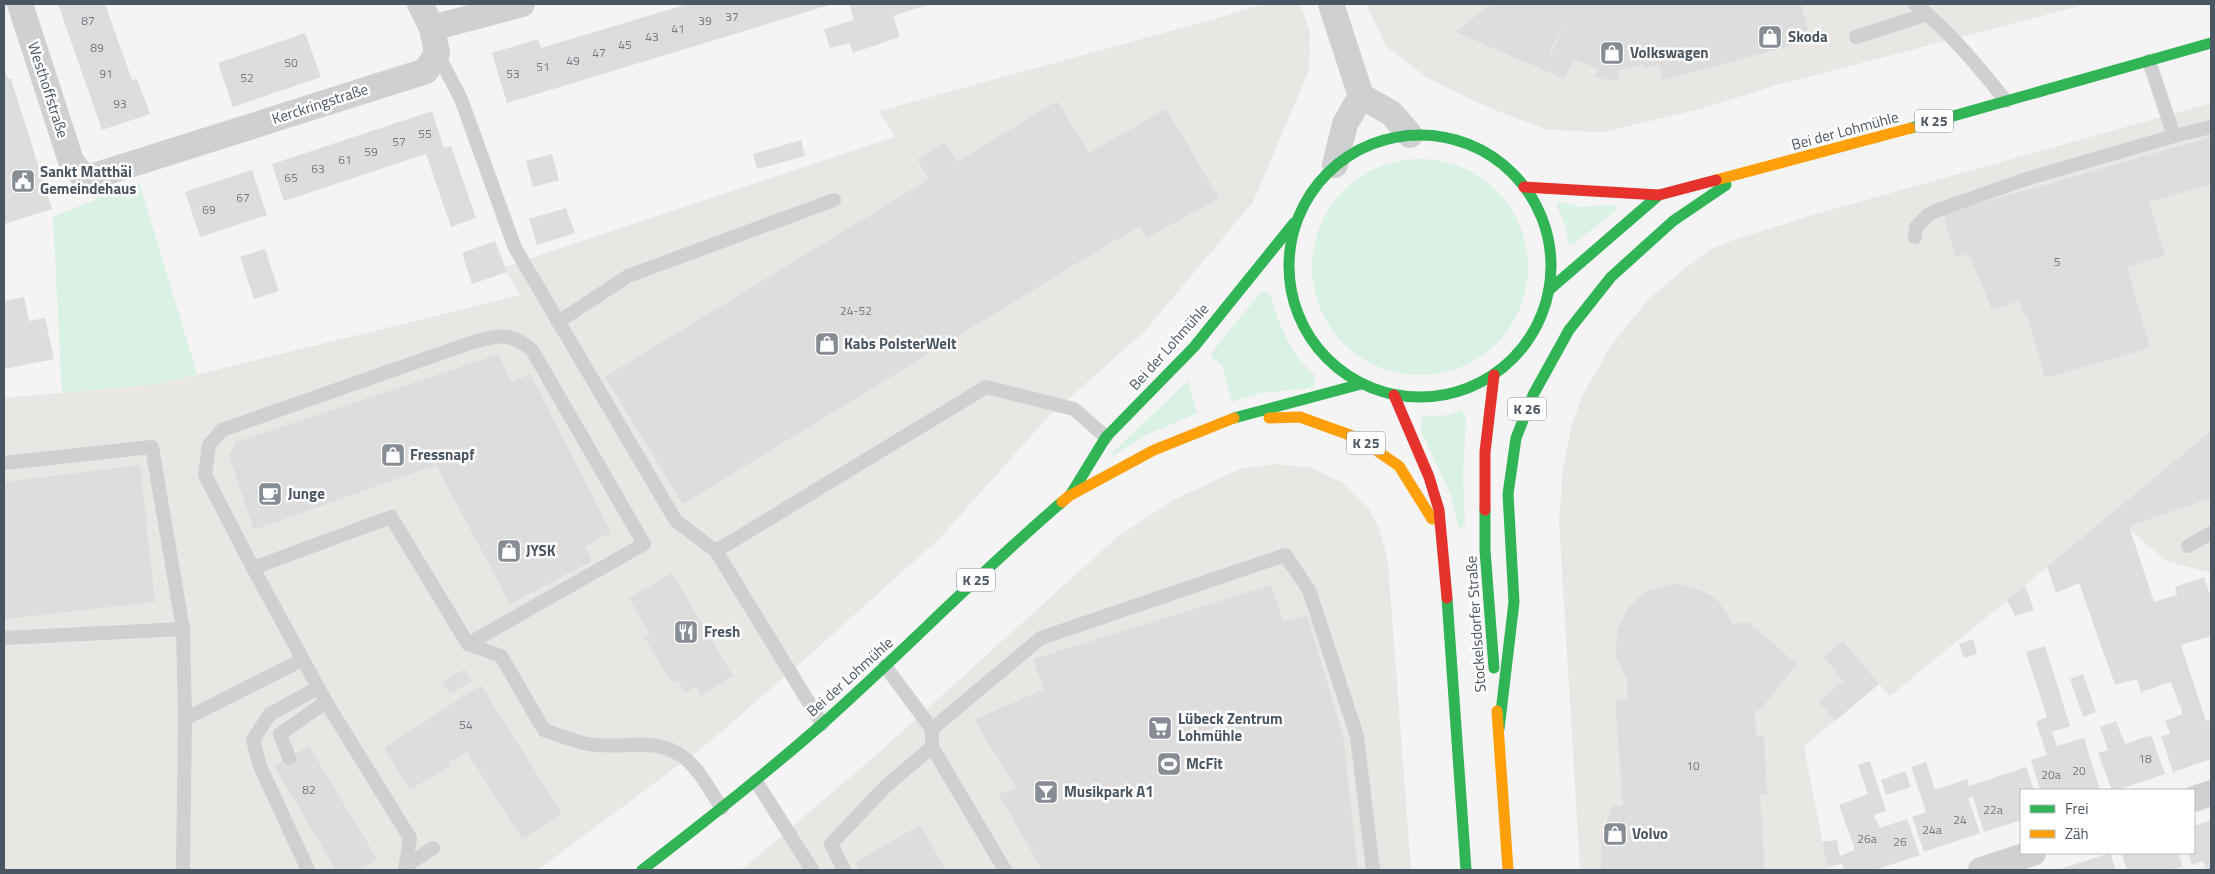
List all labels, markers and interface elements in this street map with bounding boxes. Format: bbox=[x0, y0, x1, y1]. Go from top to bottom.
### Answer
house number: 37 bbox=[725, 7, 739, 26]
house number: 87 bbox=[81, 11, 95, 30]
house number: 39 bbox=[698, 11, 712, 30]
house number: 41 bbox=[671, 19, 685, 38]
shop icon: Skoda bbox=[1757, 24, 1783, 50]
place label: Skoda bbox=[1788, 25, 1828, 48]
house number: 43 bbox=[645, 27, 659, 46]
house number: 45 bbox=[618, 35, 632, 54]
house number: 89 bbox=[90, 38, 104, 57]
street label: Westhoffstraße bbox=[22, 39, 75, 141]
shop icon: Volkswagen bbox=[1599, 40, 1625, 66]
place label: Volkswagen bbox=[1630, 41, 1709, 64]
house number: 47 bbox=[592, 43, 606, 62]
house number: 49 bbox=[566, 51, 580, 70]
house number: 50 bbox=[284, 53, 298, 72]
house number: 51 bbox=[536, 57, 550, 76]
house number: 91 bbox=[99, 64, 113, 83]
house number: 53 bbox=[506, 64, 520, 83]
house number: 52 bbox=[240, 68, 254, 87]
street label: Kerckringstraße bbox=[269, 77, 371, 130]
house number: 93 bbox=[113, 94, 127, 113]
street label: Bei der Lohmühle bbox=[1789, 105, 1901, 156]
road number: K 25 bbox=[1915, 110, 1953, 132]
house number: 55 bbox=[418, 124, 432, 143]
house number: 57 bbox=[392, 132, 406, 151]
house number: 59 bbox=[364, 142, 378, 161]
house number: 61 bbox=[338, 150, 352, 169]
house number: 63 bbox=[311, 159, 325, 178]
place label: Sankt Matthäi Gemeindehaus bbox=[40, 160, 136, 200]
public building icon: Sankt Matthäi Gemeindehaus bbox=[10, 168, 36, 194]
house number: 65 bbox=[284, 168, 298, 187]
house number: 67 bbox=[236, 188, 250, 207]
house number: 69 bbox=[202, 200, 216, 219]
house number: 5 bbox=[2054, 252, 2061, 271]
street label: Bei der Lohmühle bbox=[1123, 298, 1214, 395]
house number: 24-52 bbox=[840, 301, 872, 320]
shop icon: Kabs PolsterWelt bbox=[814, 331, 840, 357]
place label: Kabs PolsterWelt bbox=[844, 332, 957, 355]
road number: K 26 bbox=[1508, 398, 1546, 420]
road number: K 25 bbox=[1347, 432, 1385, 454]
shop icon: Fressnapf bbox=[380, 442, 406, 468]
place label: Fressnapf bbox=[410, 443, 475, 466]
cafe icon: Junge bbox=[257, 481, 283, 507]
place label: Junge bbox=[288, 482, 325, 505]
shop icon: JYSK bbox=[496, 538, 522, 564]
place label: JYSK bbox=[526, 539, 556, 562]
street label: Stockelsdorfer Straße bbox=[1459, 555, 1492, 693]
road number: K 25 bbox=[957, 568, 995, 592]
restaurant icon: Fresh bbox=[673, 619, 699, 645]
place label: Fresh bbox=[704, 620, 740, 643]
street label: Bei der Lohmühle bbox=[801, 631, 898, 722]
place label: Lübeck Zentrum Lohmühle bbox=[1178, 707, 1283, 747]
house number: 54 bbox=[459, 715, 473, 734]
supermarket icon: Lübeck Zentrum Lohmühle bbox=[1147, 715, 1173, 741]
house number: 18 bbox=[2138, 749, 2152, 768]
sports icon: McFit bbox=[1156, 751, 1182, 777]
place label: McFit bbox=[1186, 752, 1223, 775]
house number: 10 bbox=[1686, 756, 1700, 775]
house number: 20 bbox=[2072, 761, 2086, 780]
house number: 20a bbox=[2041, 765, 2061, 784]
bar icon: Musikpark A1 bbox=[1033, 779, 1059, 805]
house number: 82 bbox=[302, 780, 316, 799]
place label: Musikpark A1 bbox=[1064, 780, 1154, 803]
legend bbox=[2020, 789, 2195, 854]
text: Frei bbox=[2065, 797, 2088, 820]
house number: 22a bbox=[1983, 800, 2003, 819]
house number: 24 bbox=[1953, 810, 1967, 829]
house number: 24a bbox=[1922, 820, 1942, 839]
shop icon: Volvo bbox=[1602, 821, 1628, 847]
place label: Volvo bbox=[1632, 822, 1668, 845]
text: Zäh bbox=[2065, 822, 2089, 845]
house number: 26a bbox=[1857, 829, 1877, 848]
house number: 26 bbox=[1893, 832, 1907, 851]

